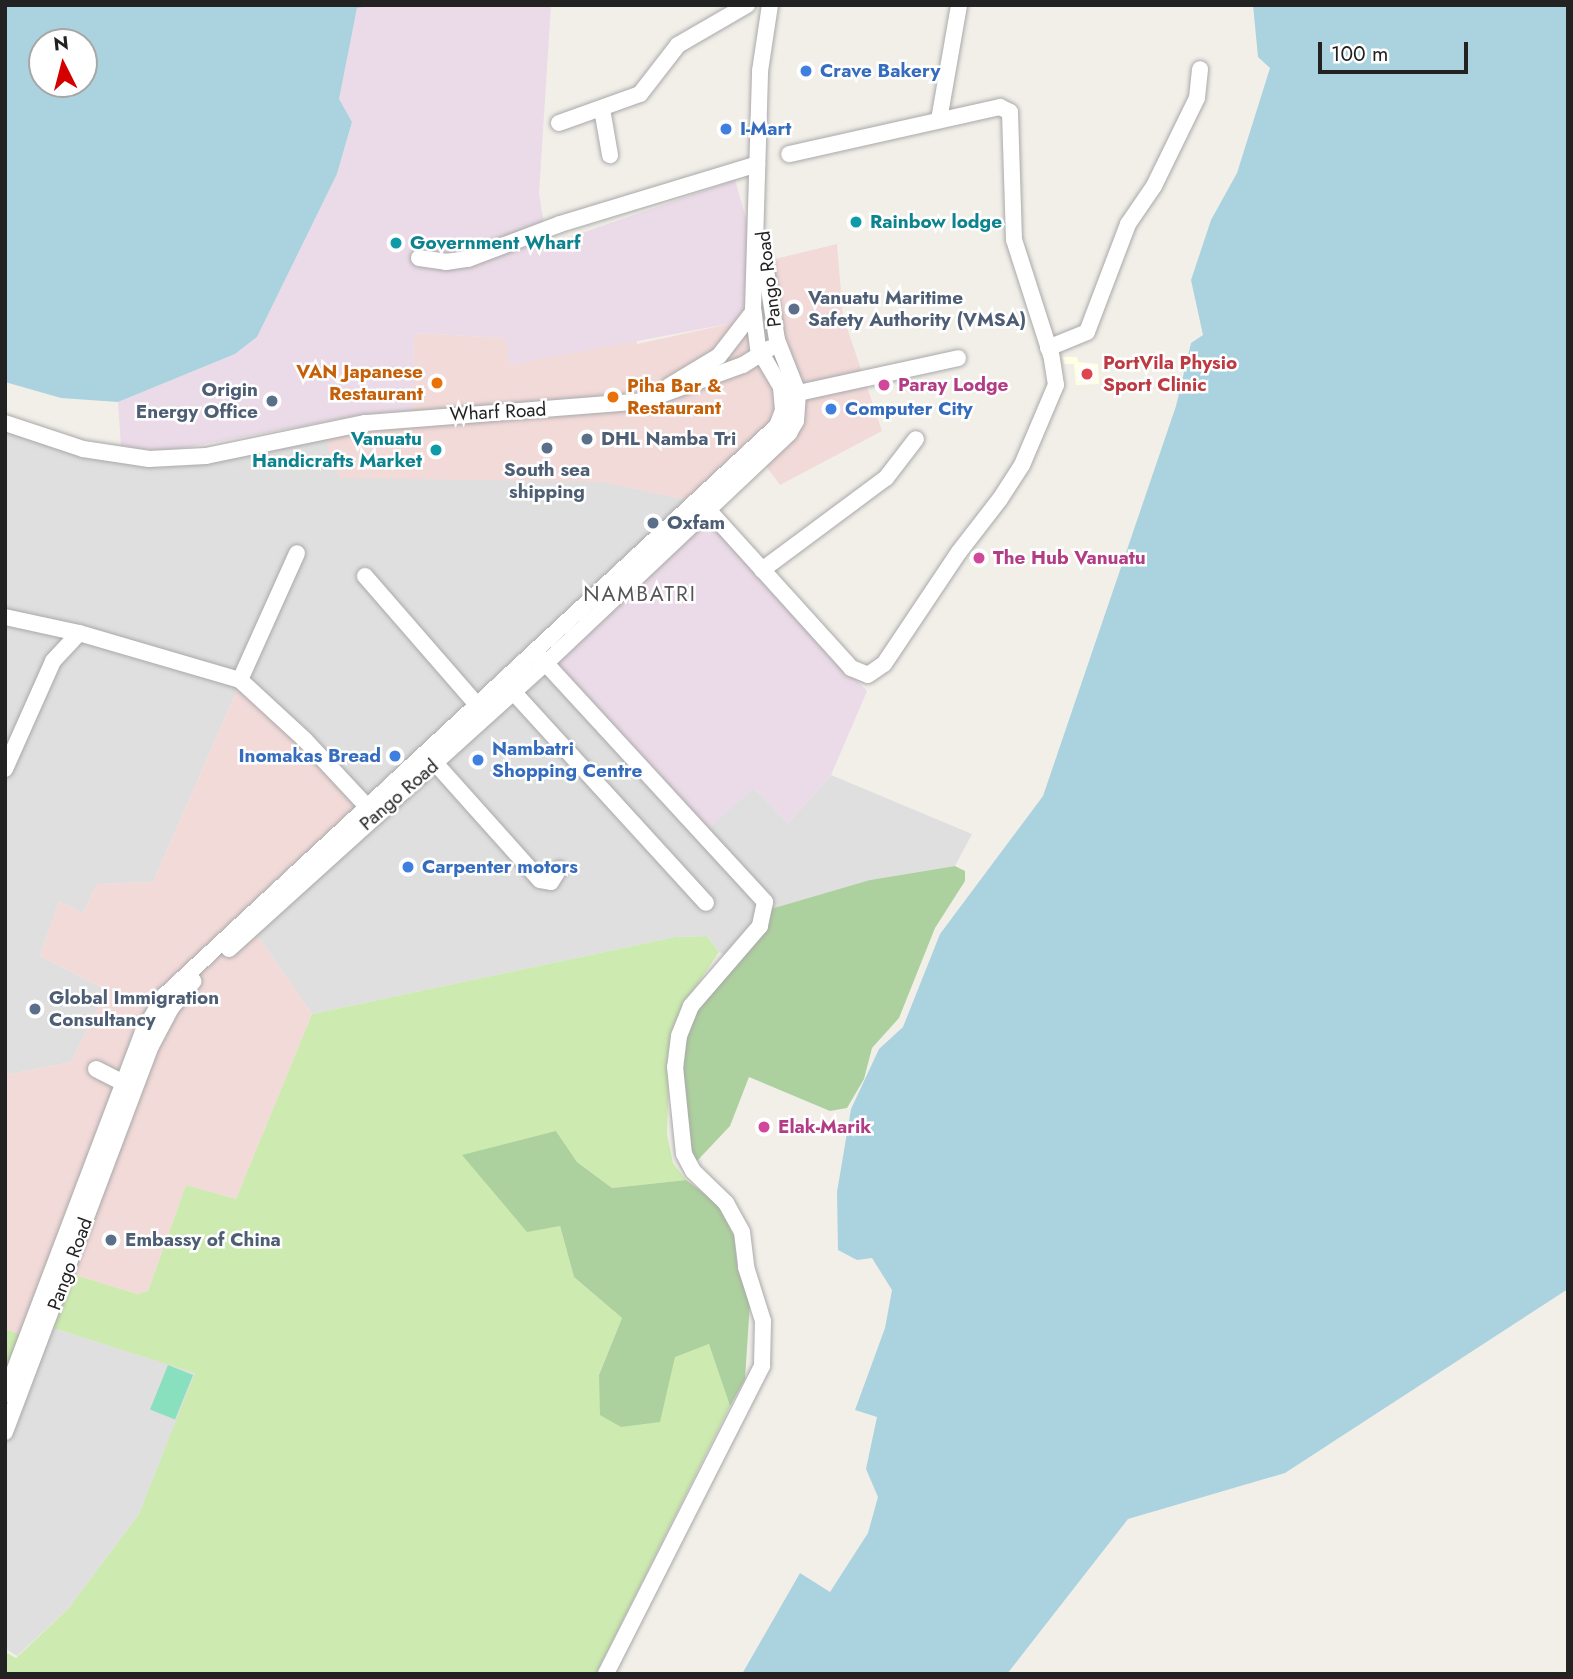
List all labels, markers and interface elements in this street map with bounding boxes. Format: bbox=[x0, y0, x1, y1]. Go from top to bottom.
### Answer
north arrow bbox=[28, 28, 98, 98]
scale bar bbox=[1321, 28, 1472, 72]
text: N bbox=[52, 29, 70, 58]
text: 100 m bbox=[1331, 39, 1388, 69]
place label: Crave Bakery bbox=[820, 60, 940, 82]
marker: Crave Bakery bbox=[798, 63, 814, 79]
place label: I-Mart bbox=[740, 118, 791, 140]
marker: I-Mart bbox=[718, 121, 734, 137]
place label: Rainbow lodge bbox=[870, 211, 1002, 233]
marker: Rainbow lodge bbox=[848, 214, 864, 230]
street label: Pango Road bbox=[752, 230, 786, 328]
place label: Government Wharf bbox=[410, 232, 581, 254]
marker: Government Wharf bbox=[388, 235, 404, 251]
place label: Vanuatu Maritime Safety Authority (VMSA) bbox=[808, 287, 1026, 331]
marker: Vanuatu Maritime Safety Authority (VMSA) bbox=[786, 301, 802, 317]
place label: PortVila Physio Sport Clinic bbox=[1103, 352, 1237, 396]
place label: VAN Japanese Restaurant bbox=[296, 361, 423, 405]
marker: PortVila Physio Sport Clinic bbox=[1077, 364, 1097, 384]
place label: Paray Lodge bbox=[898, 374, 1009, 396]
marker: VAN Japanese Restaurant bbox=[429, 375, 445, 391]
place label: Piha Bar & Restaurant bbox=[627, 375, 721, 419]
marker: Paray Lodge bbox=[876, 377, 892, 393]
place label: Origin Energy Office bbox=[136, 379, 258, 423]
marker: Piha Bar & Restaurant bbox=[605, 389, 621, 405]
marker: Origin Energy Office bbox=[264, 393, 280, 409]
street label: Wharf Road bbox=[449, 398, 547, 426]
place label: Computer City bbox=[845, 398, 973, 420]
marker: Computer City bbox=[823, 401, 839, 417]
place label: Vanuatu Handicrafts Market bbox=[252, 428, 422, 472]
place label: DHL Namba Tri bbox=[601, 428, 736, 450]
marker: DHL Namba Tri bbox=[579, 431, 595, 447]
marker: South sea shipping bbox=[539, 440, 555, 456]
marker: Vanuatu Handicrafts Market bbox=[428, 442, 444, 458]
place label: South sea shipping bbox=[504, 459, 590, 503]
place label: Oxfam bbox=[667, 512, 725, 534]
marker: Oxfam bbox=[645, 515, 661, 531]
place label: The Hub Vanuatu bbox=[993, 547, 1146, 569]
marker: The Hub Vanuatu bbox=[971, 550, 987, 566]
district label: NAMBATRI bbox=[584, 581, 696, 607]
place label: Nambatri Shopping Centre bbox=[492, 738, 642, 782]
place label: Inomakas Bread bbox=[238, 745, 381, 767]
marker: Inomakas Bread bbox=[387, 748, 403, 764]
marker: Nambatri Shopping Centre bbox=[470, 752, 486, 768]
street label: Pango Road bbox=[355, 755, 443, 835]
place label: Carpenter motors bbox=[422, 856, 578, 878]
marker: Carpenter motors bbox=[400, 859, 416, 875]
place label: Global Immigration Consultancy bbox=[49, 987, 219, 1031]
marker: Global Immigration Consultancy bbox=[27, 1001, 43, 1017]
place label: Elak-Marik bbox=[778, 1116, 871, 1138]
marker: Elak-Marik bbox=[756, 1119, 772, 1135]
street label: Pango Road bbox=[43, 1215, 97, 1313]
place label: Embassy of China bbox=[125, 1229, 281, 1251]
marker: Embassy of China bbox=[103, 1232, 119, 1248]

